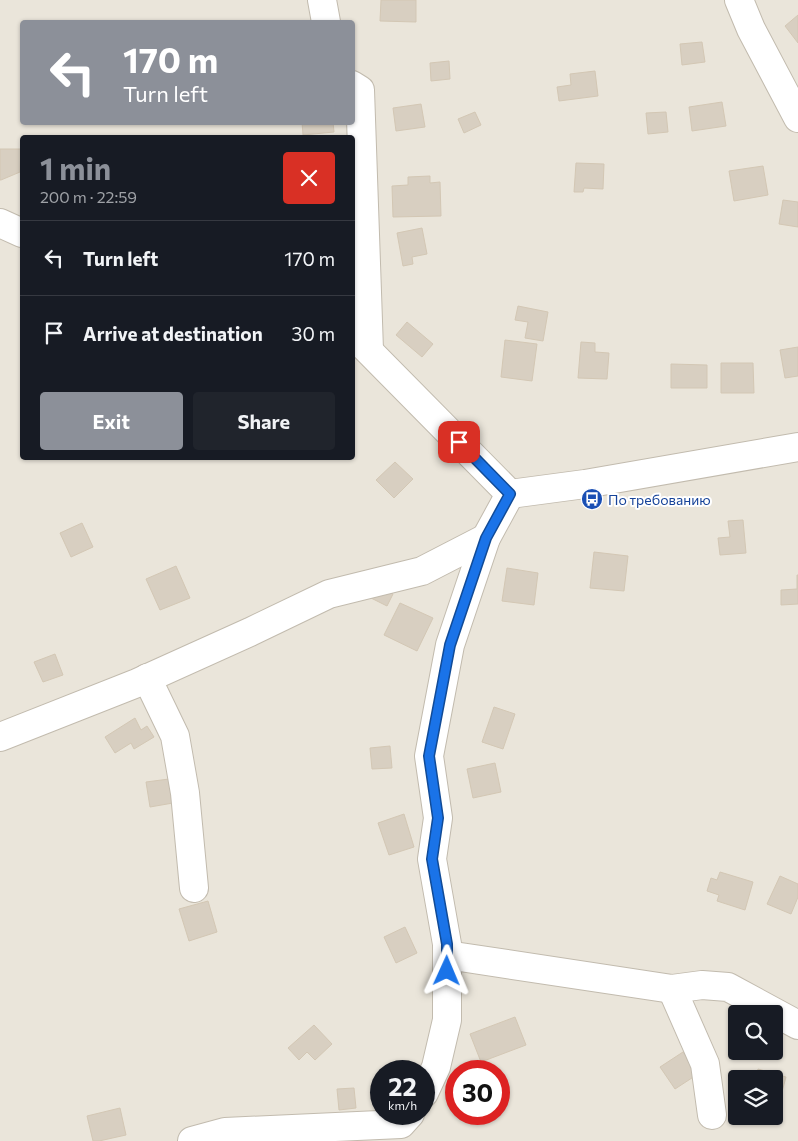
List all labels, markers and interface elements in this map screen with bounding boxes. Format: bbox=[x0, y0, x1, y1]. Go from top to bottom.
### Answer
text: 170 m bbox=[123, 37, 218, 80]
icon: left bbox=[40, 40, 105, 105]
text: Turn left bbox=[123, 80, 208, 107]
text: 1 min bbox=[40, 149, 111, 186]
button: close bbox=[283, 152, 335, 204]
text: 200 m · 22:59 bbox=[40, 187, 137, 206]
icon: left bbox=[40, 244, 68, 272]
text: Turn left bbox=[83, 247, 158, 270]
text: 170 m bbox=[284, 247, 335, 270]
icon: arrive bbox=[40, 319, 68, 347]
text: Arrive at destination bbox=[83, 322, 263, 345]
text: 30 m bbox=[292, 322, 335, 345]
button: Exit bbox=[40, 392, 183, 450]
button: Share bbox=[193, 392, 335, 450]
pin bbox=[438, 421, 480, 463]
icon: arrive bbox=[445, 428, 473, 456]
bus stop icon: По требованию bbox=[580, 487, 604, 511]
place label: По требованию bbox=[608, 491, 711, 508]
position arrow bbox=[420, 944, 472, 996]
map controls bbox=[728, 1005, 783, 1125]
button: search bbox=[728, 1005, 783, 1060]
speed limit sign: 30 bbox=[445, 1060, 510, 1125]
button: layers bbox=[728, 1070, 783, 1125]
text: 22 bbox=[388, 1071, 417, 1101]
text: km/h bbox=[388, 1098, 417, 1112]

